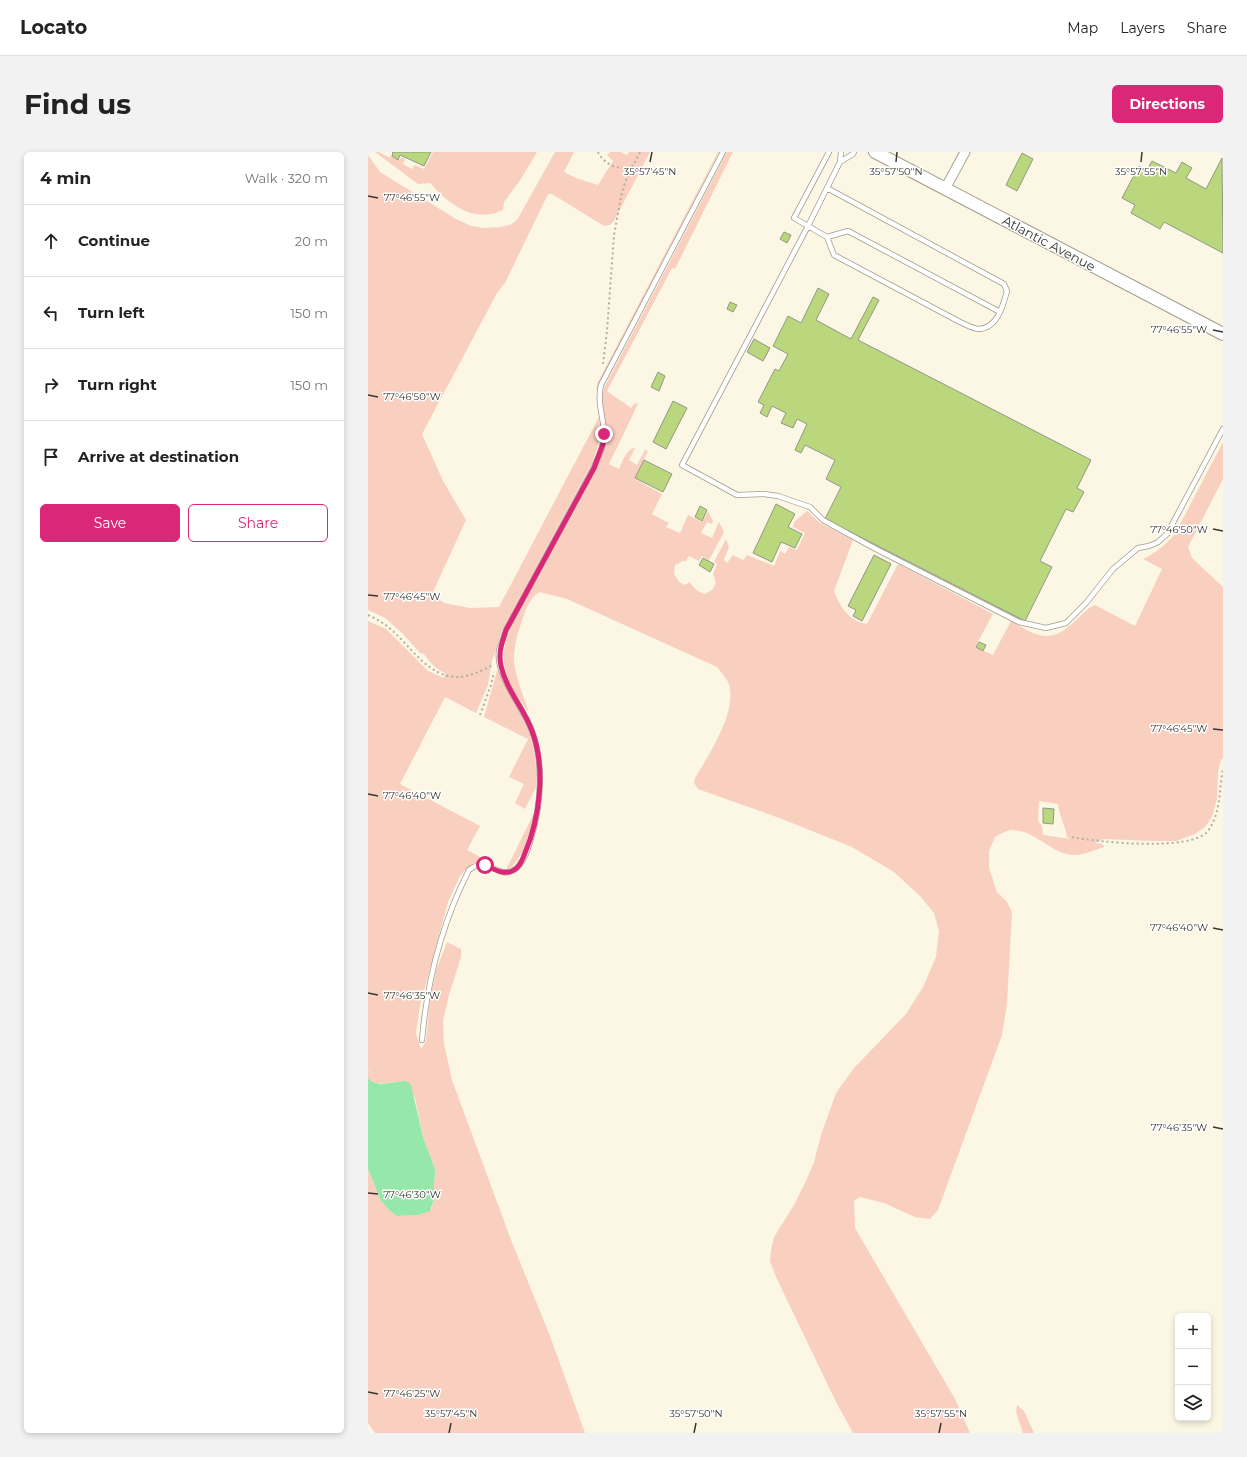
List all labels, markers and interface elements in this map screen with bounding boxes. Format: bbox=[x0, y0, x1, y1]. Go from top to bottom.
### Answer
text: Locato bbox=[20, 16, 87, 39]
text: Map bbox=[1067, 19, 1098, 37]
text: Layers bbox=[1120, 19, 1165, 37]
text: Share bbox=[1187, 19, 1227, 37]
button: Directions bbox=[1112, 85, 1223, 123]
text: Find us bbox=[24, 87, 131, 121]
text: 35°57'45"N bbox=[624, 165, 676, 178]
text: 35°57'50"N bbox=[869, 165, 923, 178]
text: 35°57'55"N bbox=[1115, 165, 1167, 178]
text: 4 min bbox=[40, 168, 91, 188]
text: Walk · 320 m bbox=[245, 170, 328, 186]
text: 77°46'55"W bbox=[384, 191, 440, 204]
street label: Atlantic Avenue bbox=[1000, 212, 1098, 274]
icon: ahead bbox=[40, 230, 62, 252]
text: Continue bbox=[78, 231, 150, 250]
text: 20 m bbox=[295, 233, 328, 249]
icon: left bbox=[40, 302, 62, 324]
text: Turn left bbox=[78, 303, 145, 322]
text: 150 m bbox=[290, 305, 328, 321]
text: 77°46'55"W bbox=[1151, 323, 1207, 336]
icon: right bbox=[40, 374, 62, 396]
text: Turn right bbox=[78, 375, 157, 394]
text: 150 m bbox=[290, 377, 328, 393]
text: 77°46'50"W bbox=[383, 390, 441, 403]
route end bbox=[595, 425, 613, 443]
icon: arrive bbox=[40, 446, 62, 468]
text: Arrive at destination bbox=[78, 447, 239, 466]
button: Save bbox=[40, 504, 180, 542]
button: Share bbox=[188, 504, 328, 542]
text: 77°46'50"W bbox=[1150, 523, 1208, 536]
text: 77°46'45"W bbox=[384, 590, 440, 603]
text: 77°46'45"W bbox=[1151, 722, 1207, 735]
text: 77°46'40"W bbox=[383, 789, 441, 802]
route start bbox=[476, 856, 494, 874]
text: 77°46'40"W bbox=[1150, 921, 1208, 934]
text: 77°46'35"W bbox=[384, 989, 440, 1002]
text: 77°46'35"W bbox=[1151, 1121, 1207, 1134]
text: 77°46'30"W bbox=[383, 1188, 441, 1201]
map controls bbox=[1175, 1313, 1211, 1421]
button: + bbox=[1175, 1313, 1211, 1349]
button: − bbox=[1175, 1349, 1211, 1385]
button: layers bbox=[1175, 1385, 1211, 1421]
text: 77°46'25"W bbox=[384, 1387, 440, 1400]
text: 35°57'45"N bbox=[425, 1407, 477, 1420]
text: 35°57'50"N bbox=[669, 1407, 723, 1420]
text: 35°57'55"N bbox=[915, 1407, 967, 1420]

